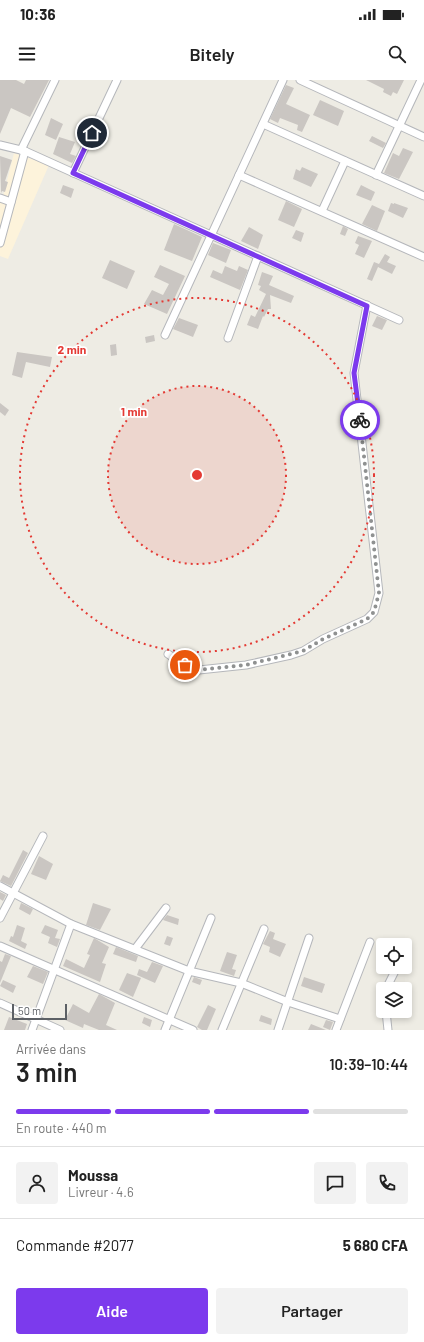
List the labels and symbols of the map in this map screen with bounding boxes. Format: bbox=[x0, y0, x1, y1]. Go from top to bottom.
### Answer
pin bbox=[75, 116, 109, 150]
text: 2 min bbox=[58, 342, 86, 356]
courier bbox=[340, 400, 380, 440]
text: 1 min bbox=[121, 404, 147, 418]
centre of rings bbox=[190, 468, 204, 482]
pin bbox=[168, 648, 202, 682]
scale bar bbox=[12, 1002, 67, 1021]

